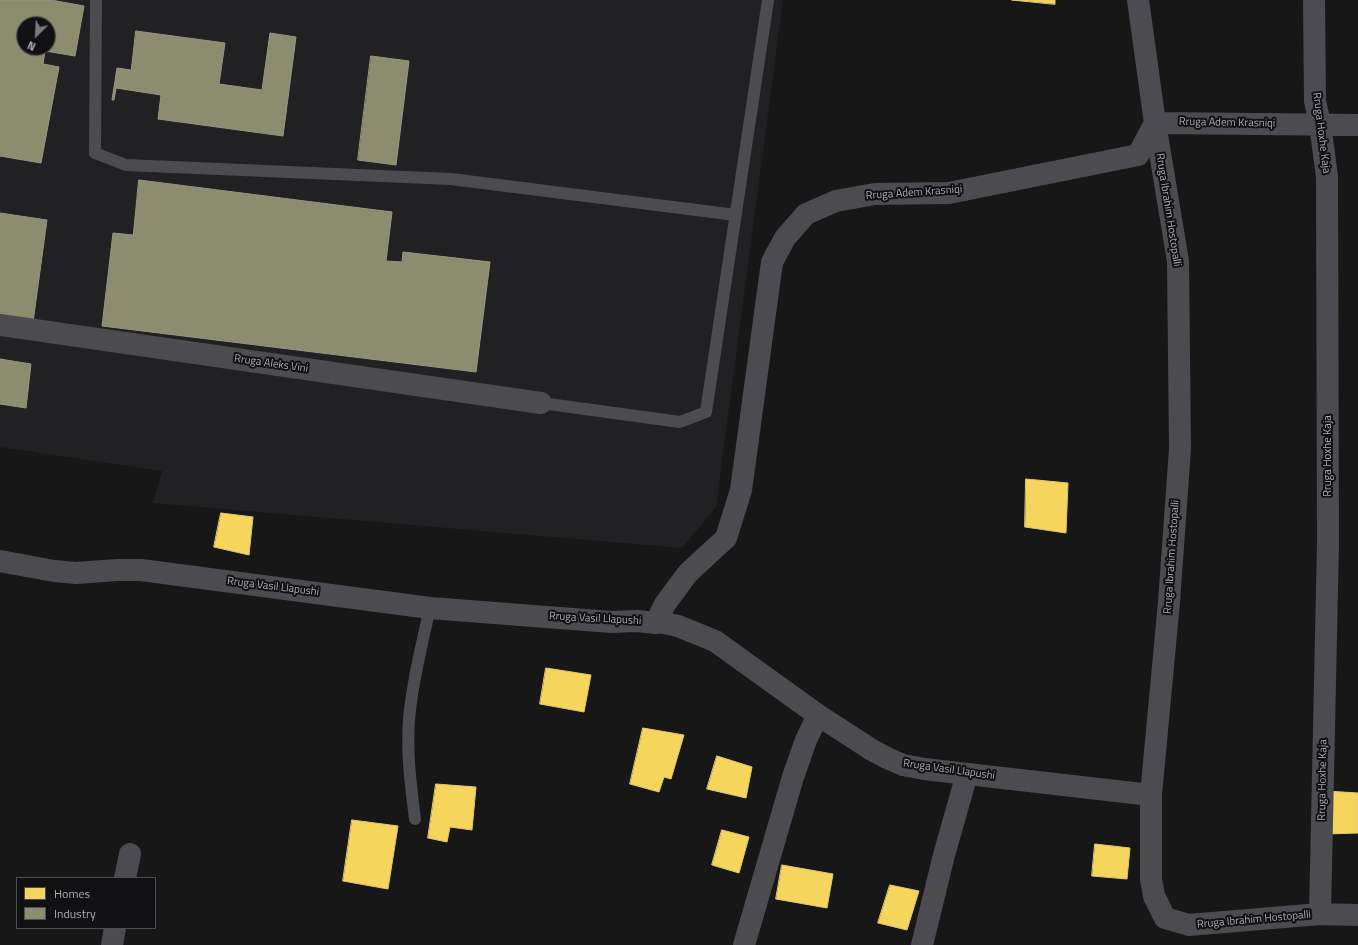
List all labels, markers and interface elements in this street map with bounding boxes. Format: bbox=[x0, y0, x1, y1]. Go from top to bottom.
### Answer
north arrow bbox=[16, 16, 56, 56]
text: N bbox=[25, 37, 38, 55]
street label: Rruga Hoxhe Kaja bbox=[1309, 92, 1333, 174]
street label: Rruga Adem Krasniqi bbox=[1179, 116, 1275, 130]
street label: Rruga Ibrahim Hostopalli bbox=[1153, 152, 1183, 268]
street label: Rruga Adem Krasniqi bbox=[865, 183, 963, 203]
street label: Rruga Aleks Vini bbox=[233, 352, 309, 376]
street label: Rruga Hoxhe Kaja bbox=[1321, 415, 1335, 497]
street label: Rruga Ibrahim Hostopalli bbox=[1161, 499, 1183, 615]
street label: Rruga Vasil Llapushi bbox=[226, 575, 320, 599]
street label: Rruga Vasil Llapushi bbox=[548, 610, 642, 628]
street label: Rruga Hoxhe Kaja bbox=[1316, 739, 1330, 821]
street label: Rruga Vasil Llapushi bbox=[902, 757, 996, 783]
legend bbox=[16, 877, 156, 929]
text: Homes bbox=[54, 884, 90, 903]
text: Industry bbox=[54, 904, 96, 923]
street label: Rruga Ibrahim Hostopalli bbox=[1196, 908, 1312, 932]

